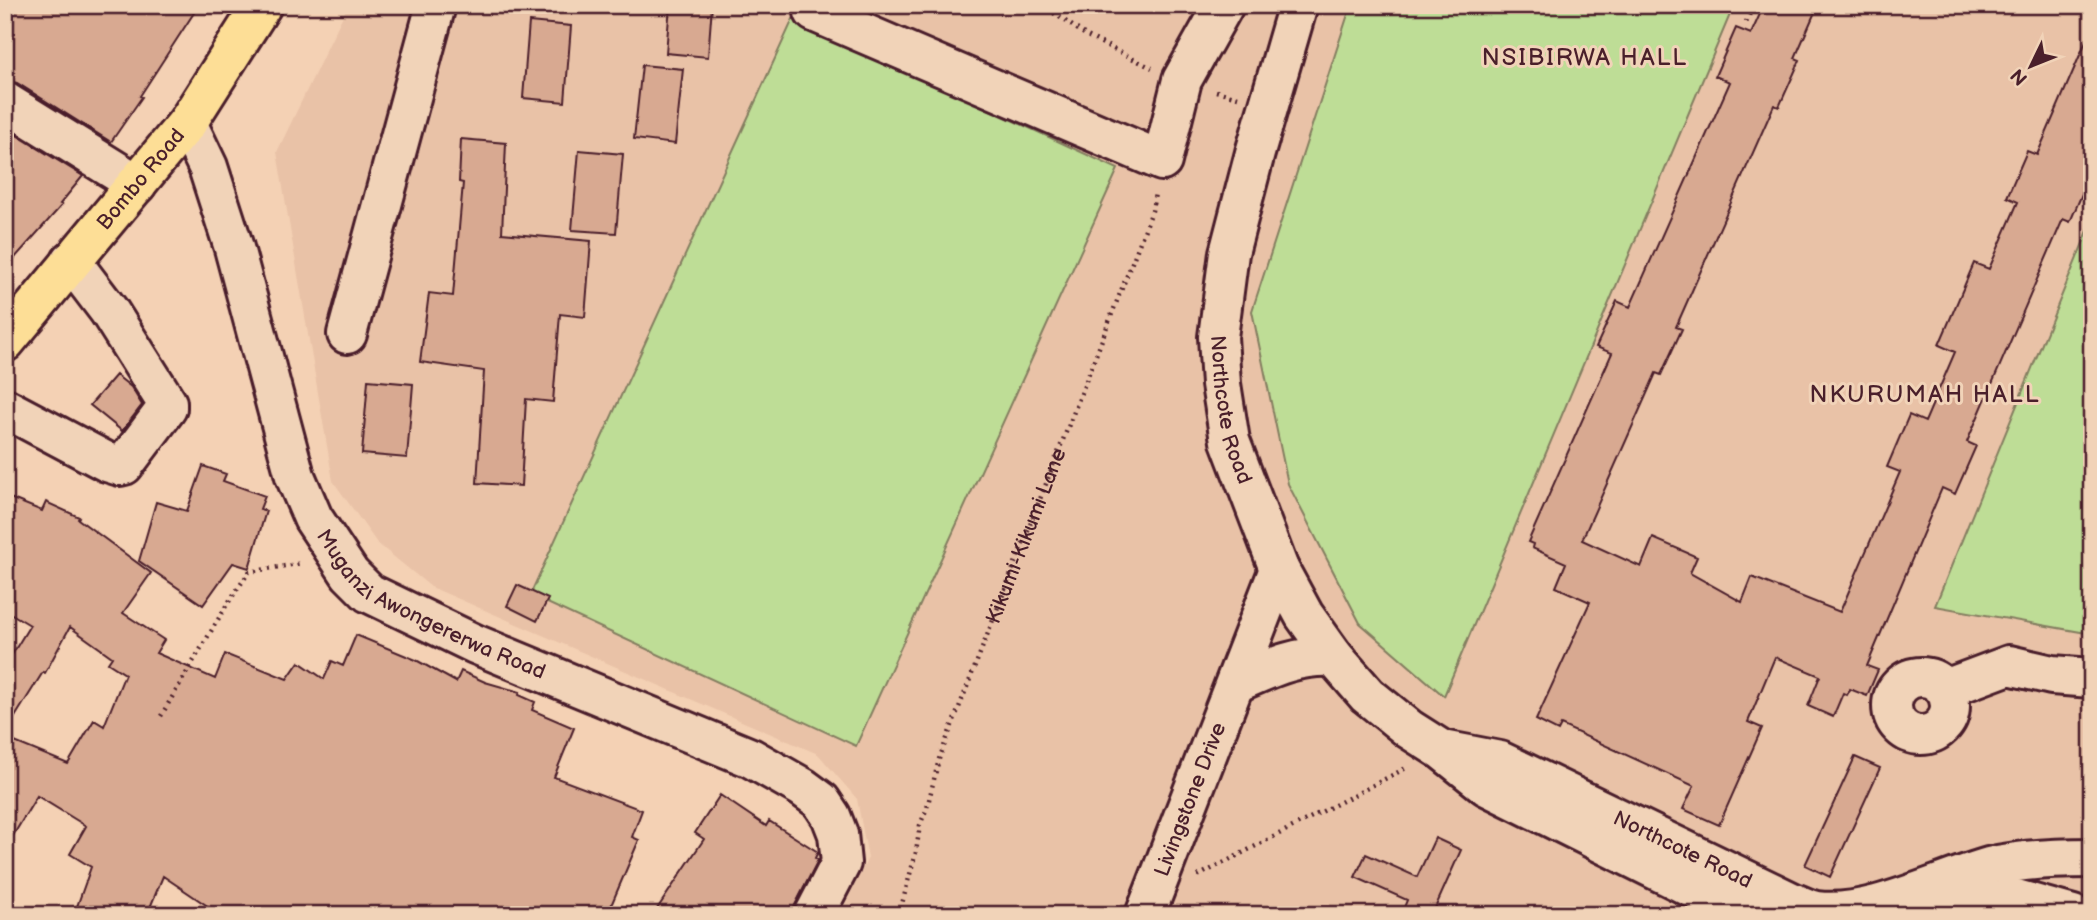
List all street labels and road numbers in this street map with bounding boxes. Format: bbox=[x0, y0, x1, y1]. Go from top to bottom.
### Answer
street label: Bombo Road bbox=[92, 124, 190, 235]
street label: Northcote Road bbox=[1205, 334, 1257, 487]
street label: Kikumi-Kikumi Lane bbox=[981, 444, 1072, 627]
street label: Muganzi Awongererwa Road bbox=[311, 525, 549, 685]
street label: Livingstone Drive bbox=[1149, 719, 1231, 880]
street label: Northcote Road bbox=[1609, 806, 1756, 894]

